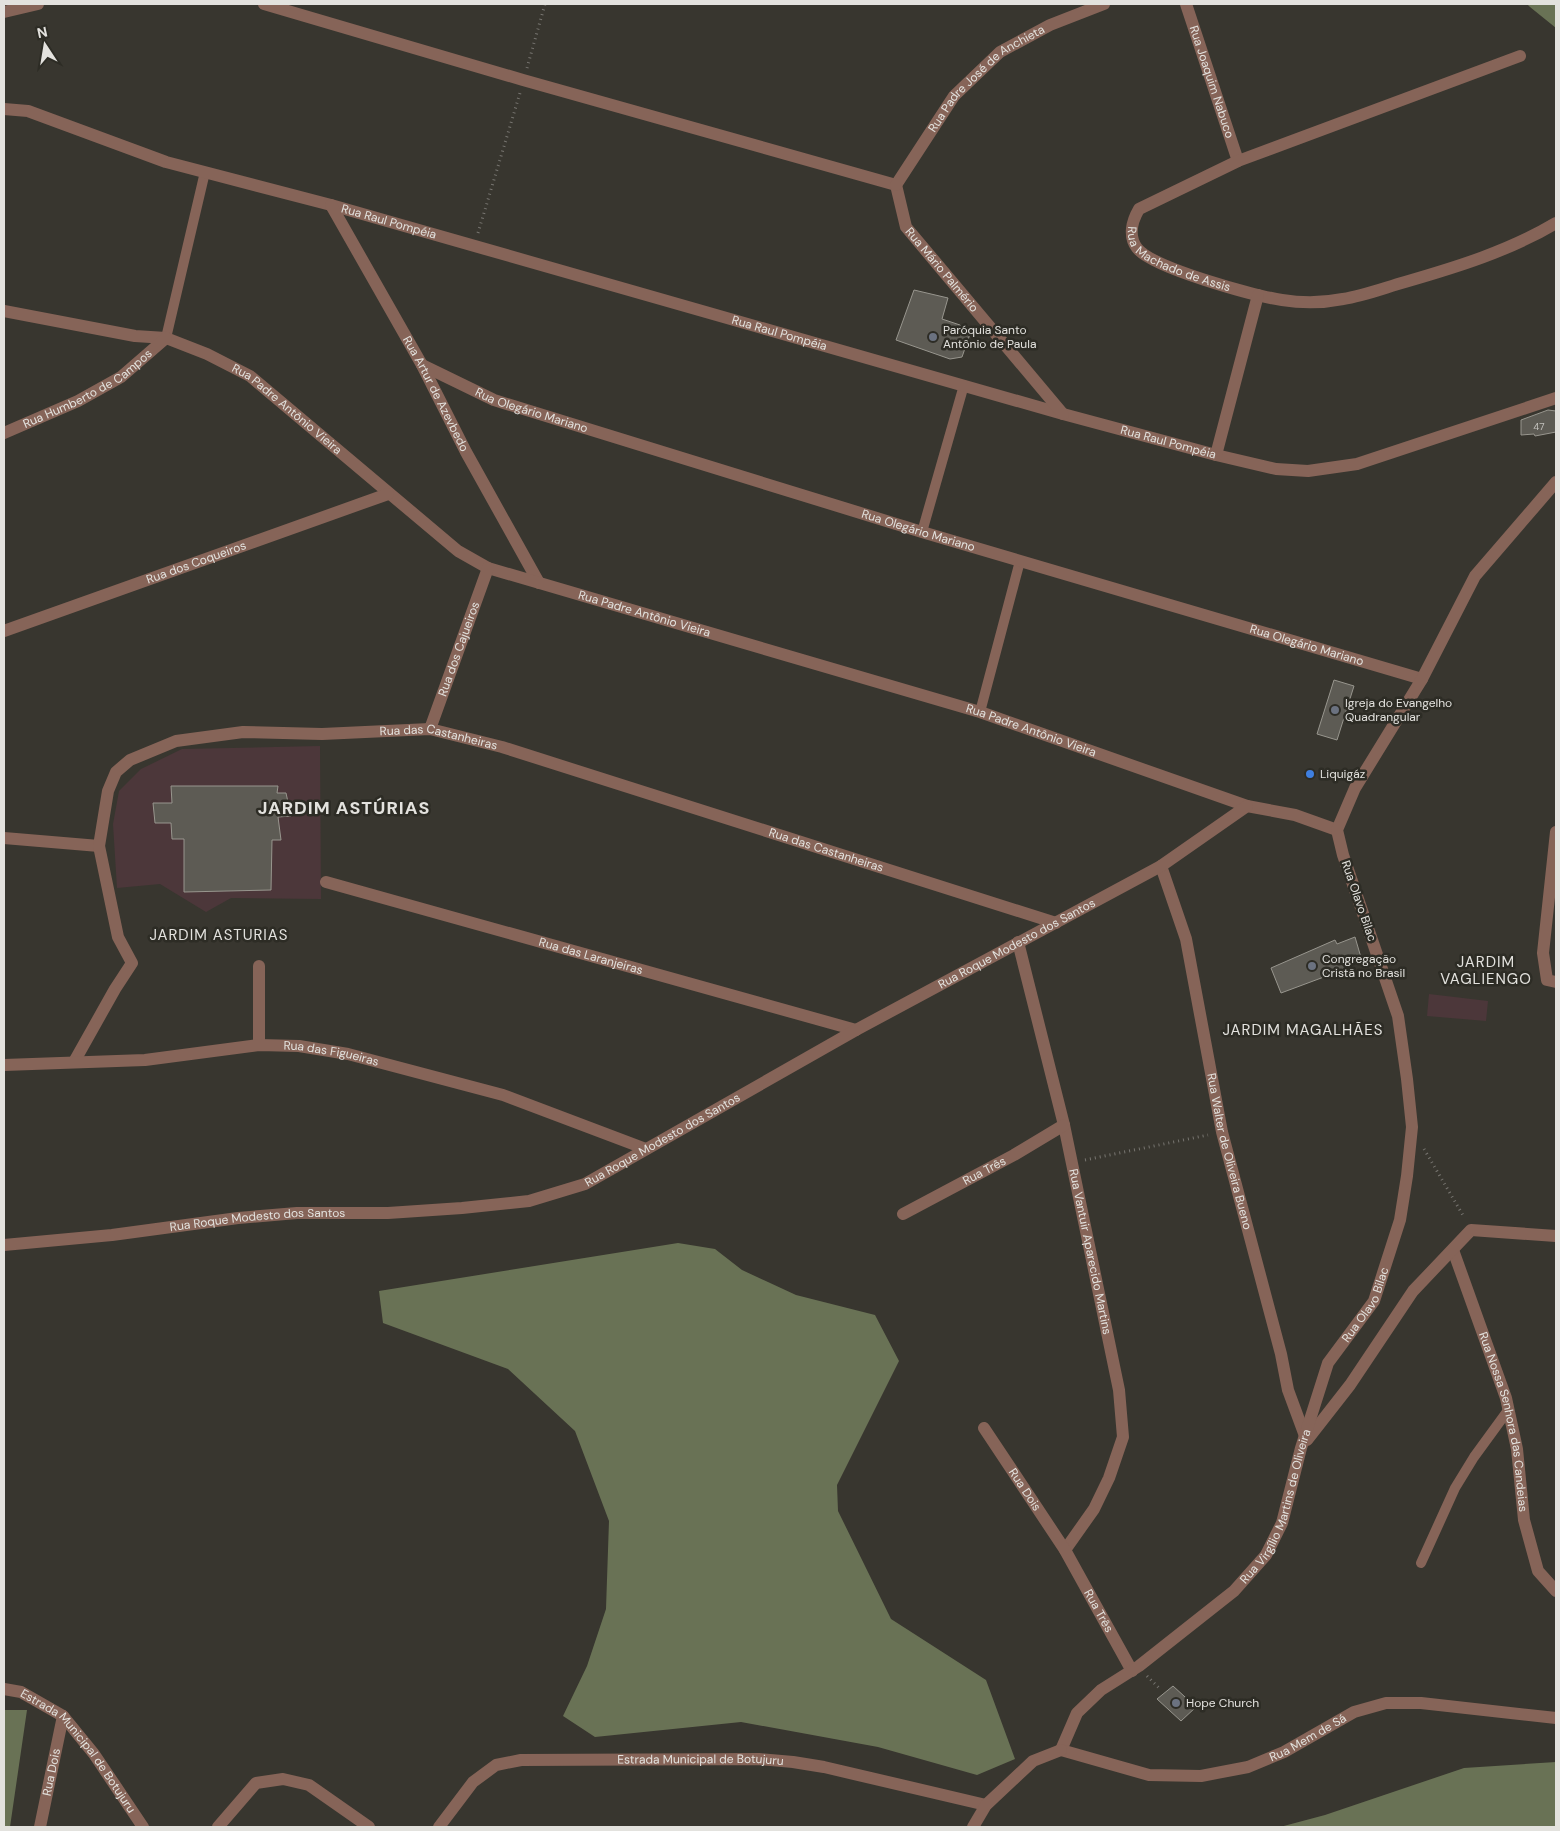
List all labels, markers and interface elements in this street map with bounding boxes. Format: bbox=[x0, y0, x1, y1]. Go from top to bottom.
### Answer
north arrow bbox=[20, 20, 70, 70]
street label: Rua Padre José de Anchieta bbox=[925, 21, 1047, 135]
text: N bbox=[35, 22, 49, 42]
street label: Rua Joaquim Nabuco bbox=[1186, 23, 1238, 140]
street label: Rua Raul Pompéia bbox=[340, 200, 438, 243]
street label: Rua Mário Palmério bbox=[902, 224, 982, 315]
street label: Rua Machado de Assis bbox=[1124, 226, 1232, 295]
street label: Rua Raul Pompéia bbox=[730, 312, 829, 354]
place label: Paróquia Santo Antônio de Paula bbox=[943, 322, 1036, 352]
marker: Paróquia Santo Antônio de Paula bbox=[927, 331, 939, 343]
street label: Rua Artur de Azevbedo bbox=[399, 333, 473, 454]
street label: Rua Humberto de Campos bbox=[20, 346, 156, 432]
street label: Rua Padre Antônio Vieira bbox=[229, 360, 345, 458]
street label: Rua Olegário Mariano bbox=[472, 384, 590, 437]
house number: 47 bbox=[1533, 420, 1545, 433]
street label: Rua Raul Pompéia bbox=[1119, 422, 1218, 463]
street label: Rua Olegário Mariano bbox=[860, 506, 977, 555]
street label: Rua dos Coqueiros bbox=[144, 537, 248, 588]
street label: Rua Padre Antônio Vieira bbox=[576, 587, 712, 641]
street label: Rua dos Cajueiros bbox=[434, 599, 483, 699]
street label: Rua Olegário Mariano bbox=[1248, 621, 1366, 669]
place label: Igreja do Evangelho Quadrangular bbox=[1345, 695, 1452, 725]
street label: Rua Padre Antônio Vieira bbox=[964, 700, 1099, 760]
marker: Igreja do Evangelho Quadrangular bbox=[1329, 704, 1341, 716]
street label: Rua das Castanheiras bbox=[379, 720, 499, 754]
place label: Liquigáz bbox=[1320, 766, 1365, 782]
marker: Liquigáz bbox=[1304, 768, 1316, 780]
district label: JARDIM ASTÚRIAS bbox=[258, 796, 430, 820]
street label: Rua das Castanheiras bbox=[767, 824, 886, 876]
street label: Rua Olavo Bilac bbox=[1338, 858, 1380, 944]
street label: Rua Roque Modesto dos Santos bbox=[935, 895, 1098, 992]
district label: JARDIM ASTURIAS bbox=[149, 925, 289, 945]
street label: Rua das Laranjeiras bbox=[537, 934, 645, 978]
place label: Congregação Cristã no Brasil bbox=[1322, 951, 1405, 981]
district label: JARDIM VAGLIENGO bbox=[1440, 952, 1532, 989]
marker: Congregação Cristã no Brasil bbox=[1306, 960, 1318, 972]
district label: JARDIM MAGALHÃES bbox=[1223, 1020, 1383, 1040]
street label: Rua das Figueiras bbox=[283, 1038, 381, 1070]
street label: Rua Walter de Oliveira Bueno bbox=[1203, 1072, 1256, 1231]
street label: Rua Roque Modesto dos Santos bbox=[582, 1089, 743, 1190]
street label: Rua Três bbox=[960, 1153, 1009, 1189]
street label: Rua Vantuir Aparecido Martins bbox=[1065, 1167, 1115, 1336]
street label: Rua Roque Modesto dos Santos bbox=[169, 1205, 345, 1235]
street label: Rua Olavo Bilac bbox=[1338, 1265, 1392, 1346]
street label: Rua Nossa Senhora das Candeias bbox=[1475, 1330, 1531, 1513]
street label: Rua Virgílio Martins de Oliveira bbox=[1236, 1427, 1314, 1587]
street label: Rua Dois bbox=[1005, 1465, 1045, 1514]
street label: Rua Três bbox=[1080, 1586, 1117, 1635]
street label: Estrada Municipal de Botujuru bbox=[17, 1685, 139, 1816]
place label: Hope Church bbox=[1186, 1695, 1259, 1711]
marker: Hope Church bbox=[1170, 1697, 1182, 1709]
street label: Rua Mem de Sá bbox=[1267, 1710, 1349, 1765]
street label: Rua Dois bbox=[39, 1747, 64, 1797]
street label: Estrada Municipal de Botujuru bbox=[617, 1751, 784, 1769]

